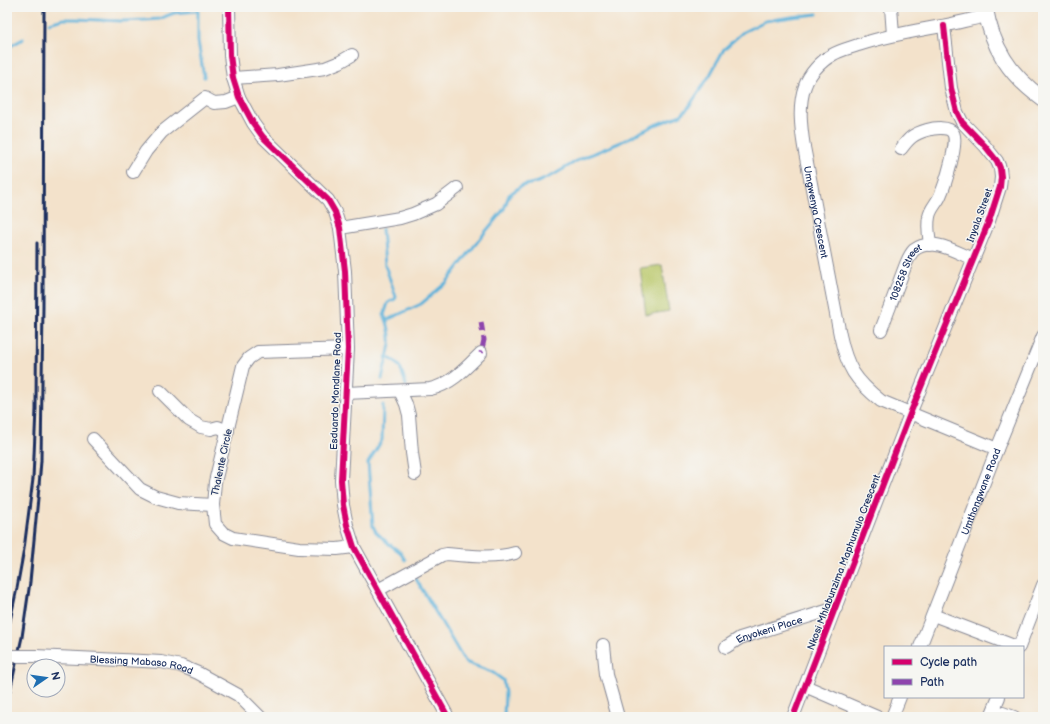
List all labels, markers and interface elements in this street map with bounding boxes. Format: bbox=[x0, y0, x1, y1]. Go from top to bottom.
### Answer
street label: Umgwenya Crescent bbox=[801, 165, 830, 259]
street label: Inyala Street bbox=[965, 187, 995, 244]
street label: 108258 Street bbox=[887, 242, 924, 303]
street label: Esduardo Mondlane Road bbox=[328, 332, 344, 450]
street label: Thalente Circle bbox=[209, 427, 235, 497]
street label: Umthongwane Road bbox=[959, 446, 1004, 537]
street label: Nkosi Mhlabunzima Maphumulo Crescent bbox=[805, 473, 883, 652]
street label: Enyokeni Place bbox=[734, 614, 804, 646]
legend bbox=[884, 646, 1024, 698]
street label: Blessing Mabaso Road bbox=[89, 654, 195, 677]
text: Cycle path bbox=[920, 655, 977, 670]
north arrow bbox=[26, 658, 66, 698]
text: N bbox=[48, 670, 63, 681]
text: Path bbox=[920, 675, 945, 690]

